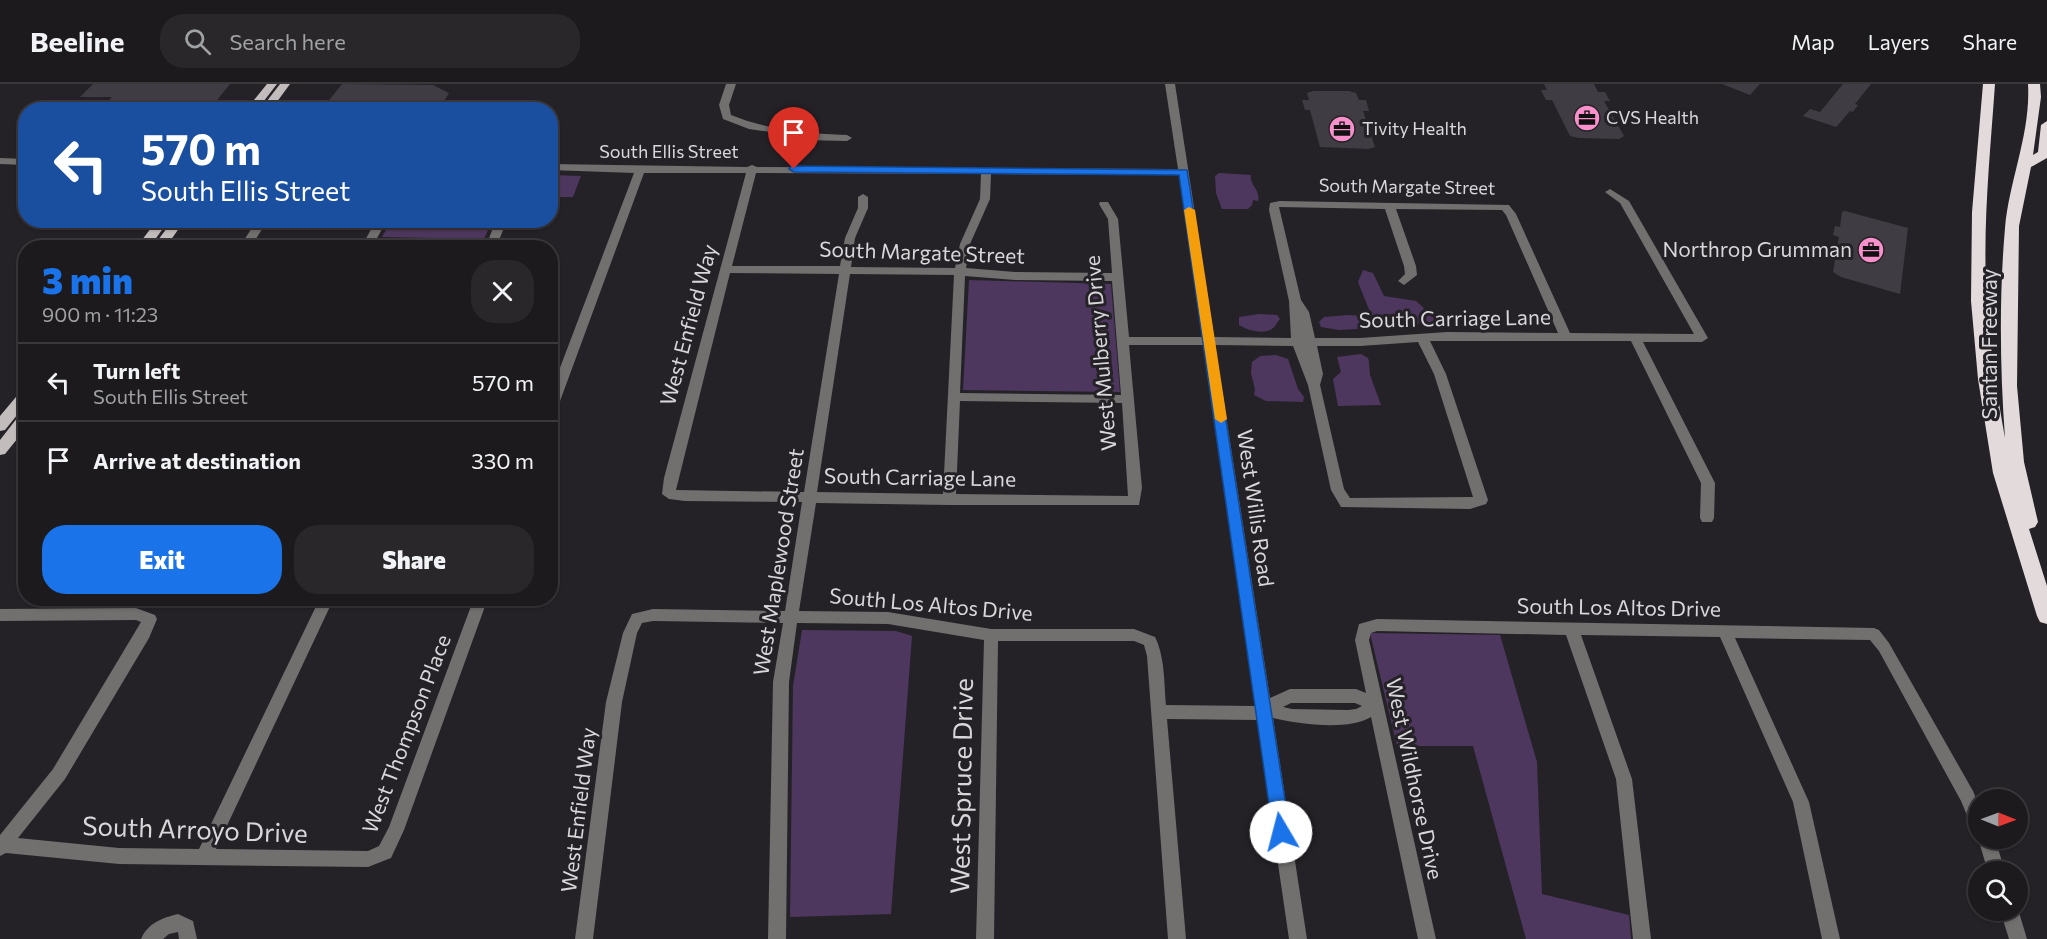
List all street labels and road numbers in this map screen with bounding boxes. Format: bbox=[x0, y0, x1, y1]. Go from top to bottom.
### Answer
street label: South Ellis Street bbox=[599, 140, 739, 162]
street label: South Margate Street bbox=[1319, 173, 1495, 199]
street label: South Margate Street bbox=[819, 235, 1025, 268]
street label: West Enfield Way bbox=[654, 241, 721, 408]
street label: West Mulberry Drive bbox=[1079, 254, 1121, 452]
street label: Santan Freeway bbox=[1976, 268, 2001, 419]
street label: South Carriage Lane bbox=[1359, 303, 1551, 332]
street label: West Willis Road bbox=[1233, 427, 1280, 588]
street label: West Maplewood Street bbox=[747, 446, 808, 677]
street label: South Carriage Lane bbox=[824, 462, 1016, 491]
street label: South Los Altos Drive bbox=[828, 582, 1034, 625]
street label: South Los Altos Drive bbox=[1517, 592, 1721, 621]
street label: West Thompson Place bbox=[356, 631, 455, 836]
street label: West Wildhorse Drive bbox=[1382, 676, 1449, 882]
street label: West Spruce Drive bbox=[943, 678, 978, 894]
street label: West Enfield Way bbox=[555, 726, 600, 894]
street label: South Arroyo Drive bbox=[82, 809, 308, 848]

